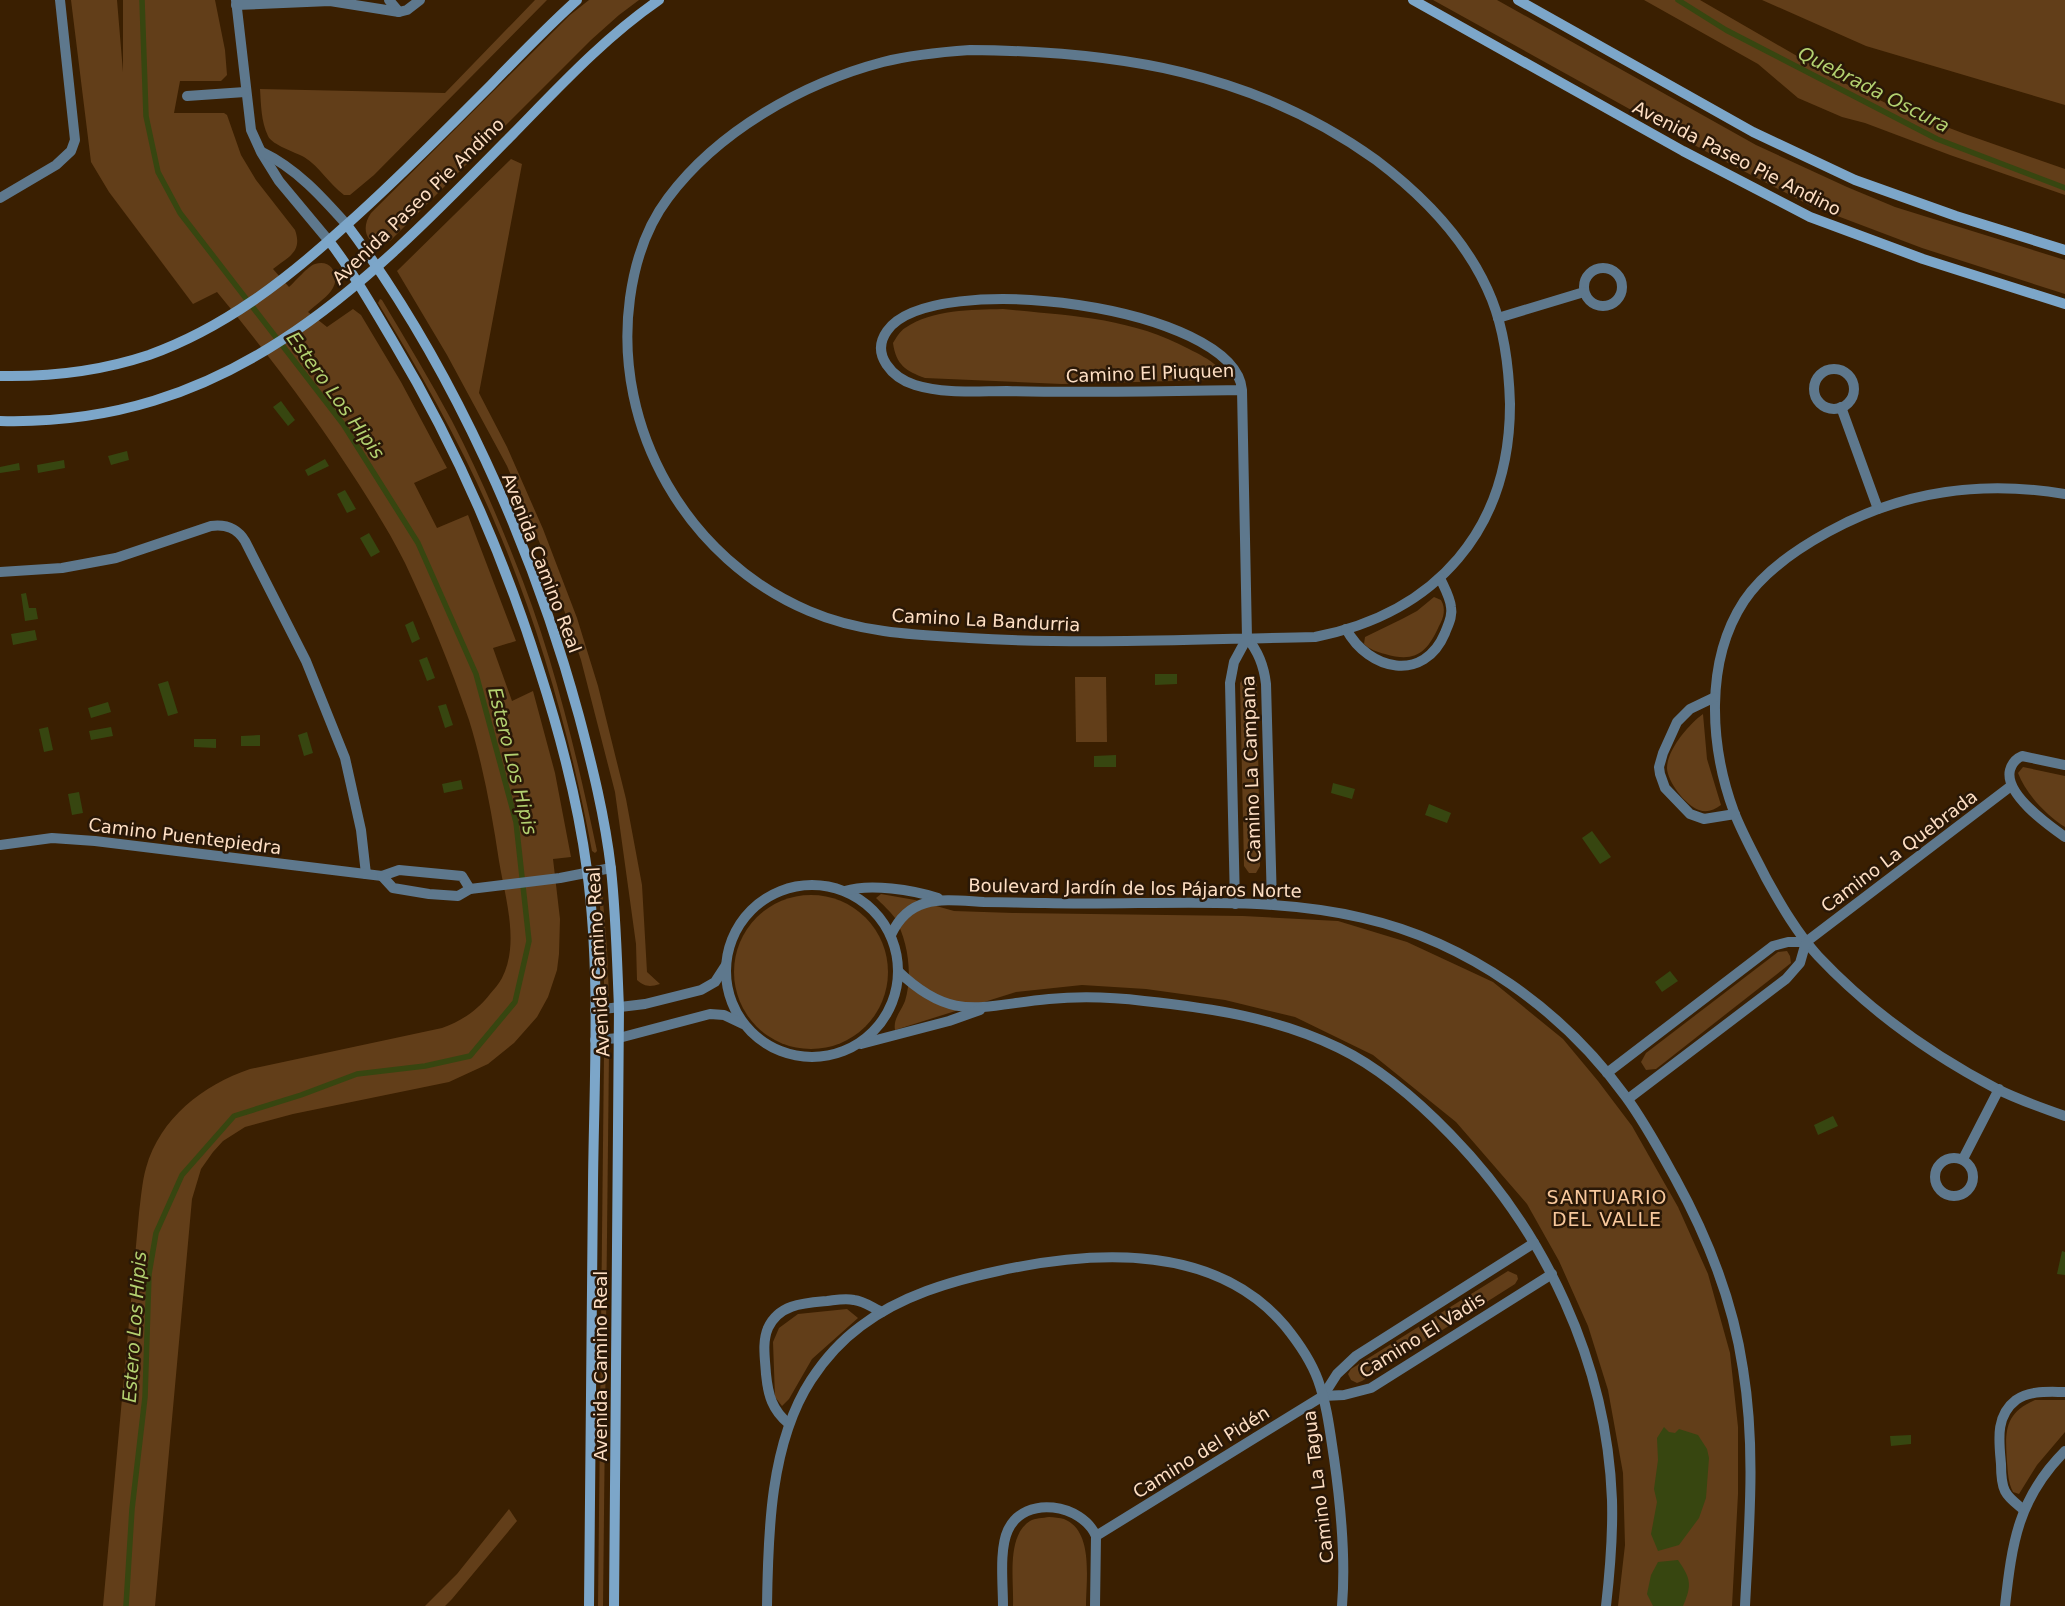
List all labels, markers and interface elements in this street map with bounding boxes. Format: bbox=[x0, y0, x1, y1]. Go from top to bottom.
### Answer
water label: Quebrada Oscura bbox=[1795, 41, 1953, 137]
street label: Avenida Paseo Pie Andino bbox=[1629, 96, 1845, 220]
street label: Avenida Paseo Pie Andino bbox=[328, 113, 508, 289]
water label: Estero Los Hipis bbox=[283, 327, 389, 463]
street label: Camino El Piuquen bbox=[1065, 360, 1235, 386]
street label: Avenida Camino Real bbox=[498, 470, 586, 656]
street label: Camino La Bandurria bbox=[891, 605, 1081, 635]
street label: Camino La Campana bbox=[1237, 675, 1265, 863]
water label: Estero Los Hipis bbox=[484, 685, 542, 837]
street label: Camino La Quebrada bbox=[1817, 785, 1981, 917]
street label: Camino Puentepiedra bbox=[87, 814, 283, 858]
street label: Avenida Camino Real bbox=[583, 866, 613, 1058]
street label: Boulevard Jardín de los Pájaros Norte bbox=[968, 875, 1302, 901]
district label: SANTUARIO DEL VALLE bbox=[1547, 1186, 1667, 1230]
water label: Estero Los Hipis bbox=[118, 1251, 150, 1403]
street label: Avenida Camino Real bbox=[590, 1271, 611, 1461]
street label: Camino El Vadis bbox=[1355, 1288, 1489, 1382]
street label: Camino del Pidén bbox=[1129, 1402, 1273, 1502]
street label: Camino La Tagua bbox=[1298, 1409, 1338, 1565]

